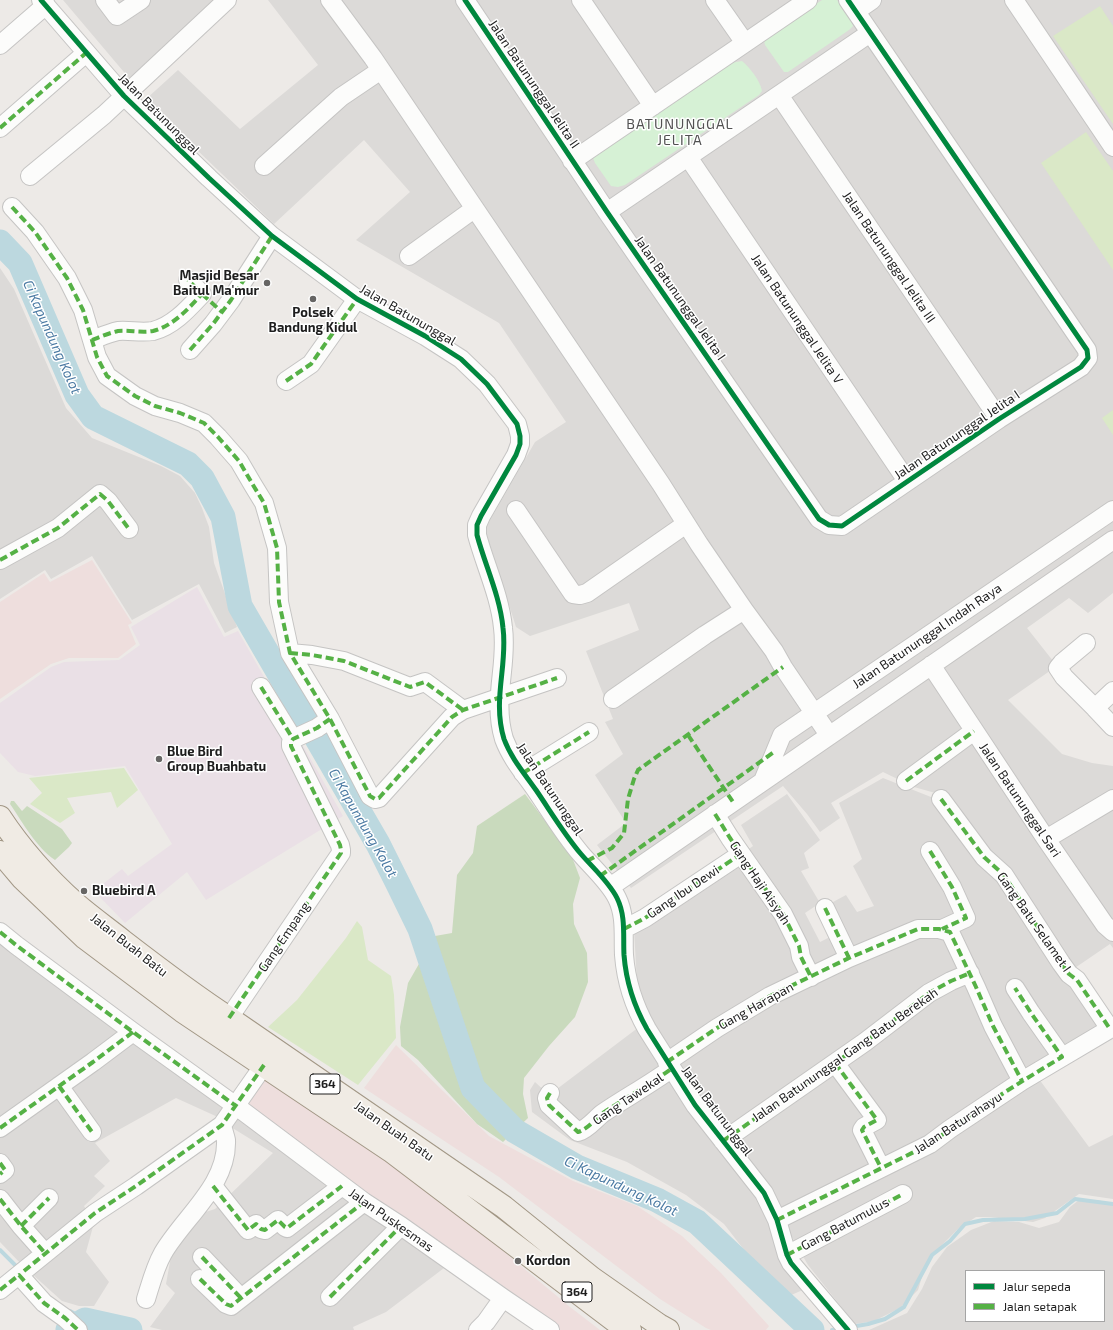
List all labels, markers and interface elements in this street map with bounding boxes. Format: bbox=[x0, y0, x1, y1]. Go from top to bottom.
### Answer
street label: Jalan Batununggal Jelita II bbox=[485, 17, 583, 151]
street label: Jalan Batununggal bbox=[115, 70, 203, 158]
district label: BATUNUNGGAL JELITA bbox=[626, 116, 734, 148]
street label: Jalan Batununggal Jelita III bbox=[839, 188, 939, 326]
street label: Jalan Batununggal Jelita I bbox=[631, 233, 729, 363]
street label: Jalan Batununggal Jelita V bbox=[748, 251, 846, 387]
place label: Masjid Besar Baitul Ma'mur bbox=[173, 268, 259, 299]
water label: Ci Kapundung Kolot bbox=[19, 277, 85, 397]
marker: Masjid Besar Baitul Ma'mur bbox=[262, 278, 272, 288]
street label: Jalan Batununggal bbox=[357, 281, 459, 349]
marker: Polsek Bandung Kidul bbox=[308, 294, 318, 304]
place label: Polsek Bandung Kidul bbox=[269, 305, 357, 336]
street label: Jalan Batununggal Jelita I bbox=[891, 387, 1023, 483]
street label: Jalan Batununggal Indah Raya bbox=[849, 580, 1005, 692]
street label: Jalan Batununggal bbox=[513, 740, 587, 838]
street label: Jalan Batununggal Sari bbox=[976, 740, 1064, 860]
place label: Blue Bird Group Buahbatu bbox=[167, 744, 266, 775]
marker: Blue Bird Group Buahbatu bbox=[154, 754, 164, 764]
water label: Ci Kapundung Kolot bbox=[325, 766, 401, 880]
street label: Gang Haji Aisyah bbox=[726, 838, 794, 928]
street label: Gang Ibu Dewi bbox=[644, 862, 722, 922]
street label: Gang Batu Selamet I bbox=[994, 869, 1074, 975]
place label: Bluebird A bbox=[92, 883, 155, 899]
marker: Bluebird A bbox=[79, 886, 89, 896]
street label: Gang Empang bbox=[255, 899, 313, 975]
street label: Jalan Buah Batu bbox=[87, 910, 171, 980]
street label: Gang Harapan bbox=[716, 979, 796, 1033]
street label: Jalan Batununggal Gang Batu Berekah bbox=[749, 985, 941, 1125]
street label: Jalan Batununggal bbox=[678, 1063, 756, 1159]
street label: Gang Tawekal bbox=[590, 1070, 666, 1128]
road number: 364 bbox=[310, 1074, 340, 1094]
street label: Jalan Baturahayu bbox=[911, 1089, 1005, 1157]
street label: Jalan Buah Batu bbox=[351, 1098, 437, 1164]
water label: Ci Kapundung Kolot bbox=[562, 1152, 680, 1220]
street label: Jalan Puskesmas bbox=[346, 1185, 436, 1255]
street label: Gang Batumulus bbox=[798, 1194, 892, 1254]
place label: Kordon bbox=[526, 1253, 570, 1269]
marker: Kordon bbox=[513, 1256, 523, 1266]
legend bbox=[965, 1270, 1105, 1322]
text: Jalur sepeda bbox=[1003, 1279, 1071, 1293]
road number: 364 bbox=[562, 1282, 592, 1302]
text: Jalan setapak bbox=[1003, 1299, 1077, 1313]

